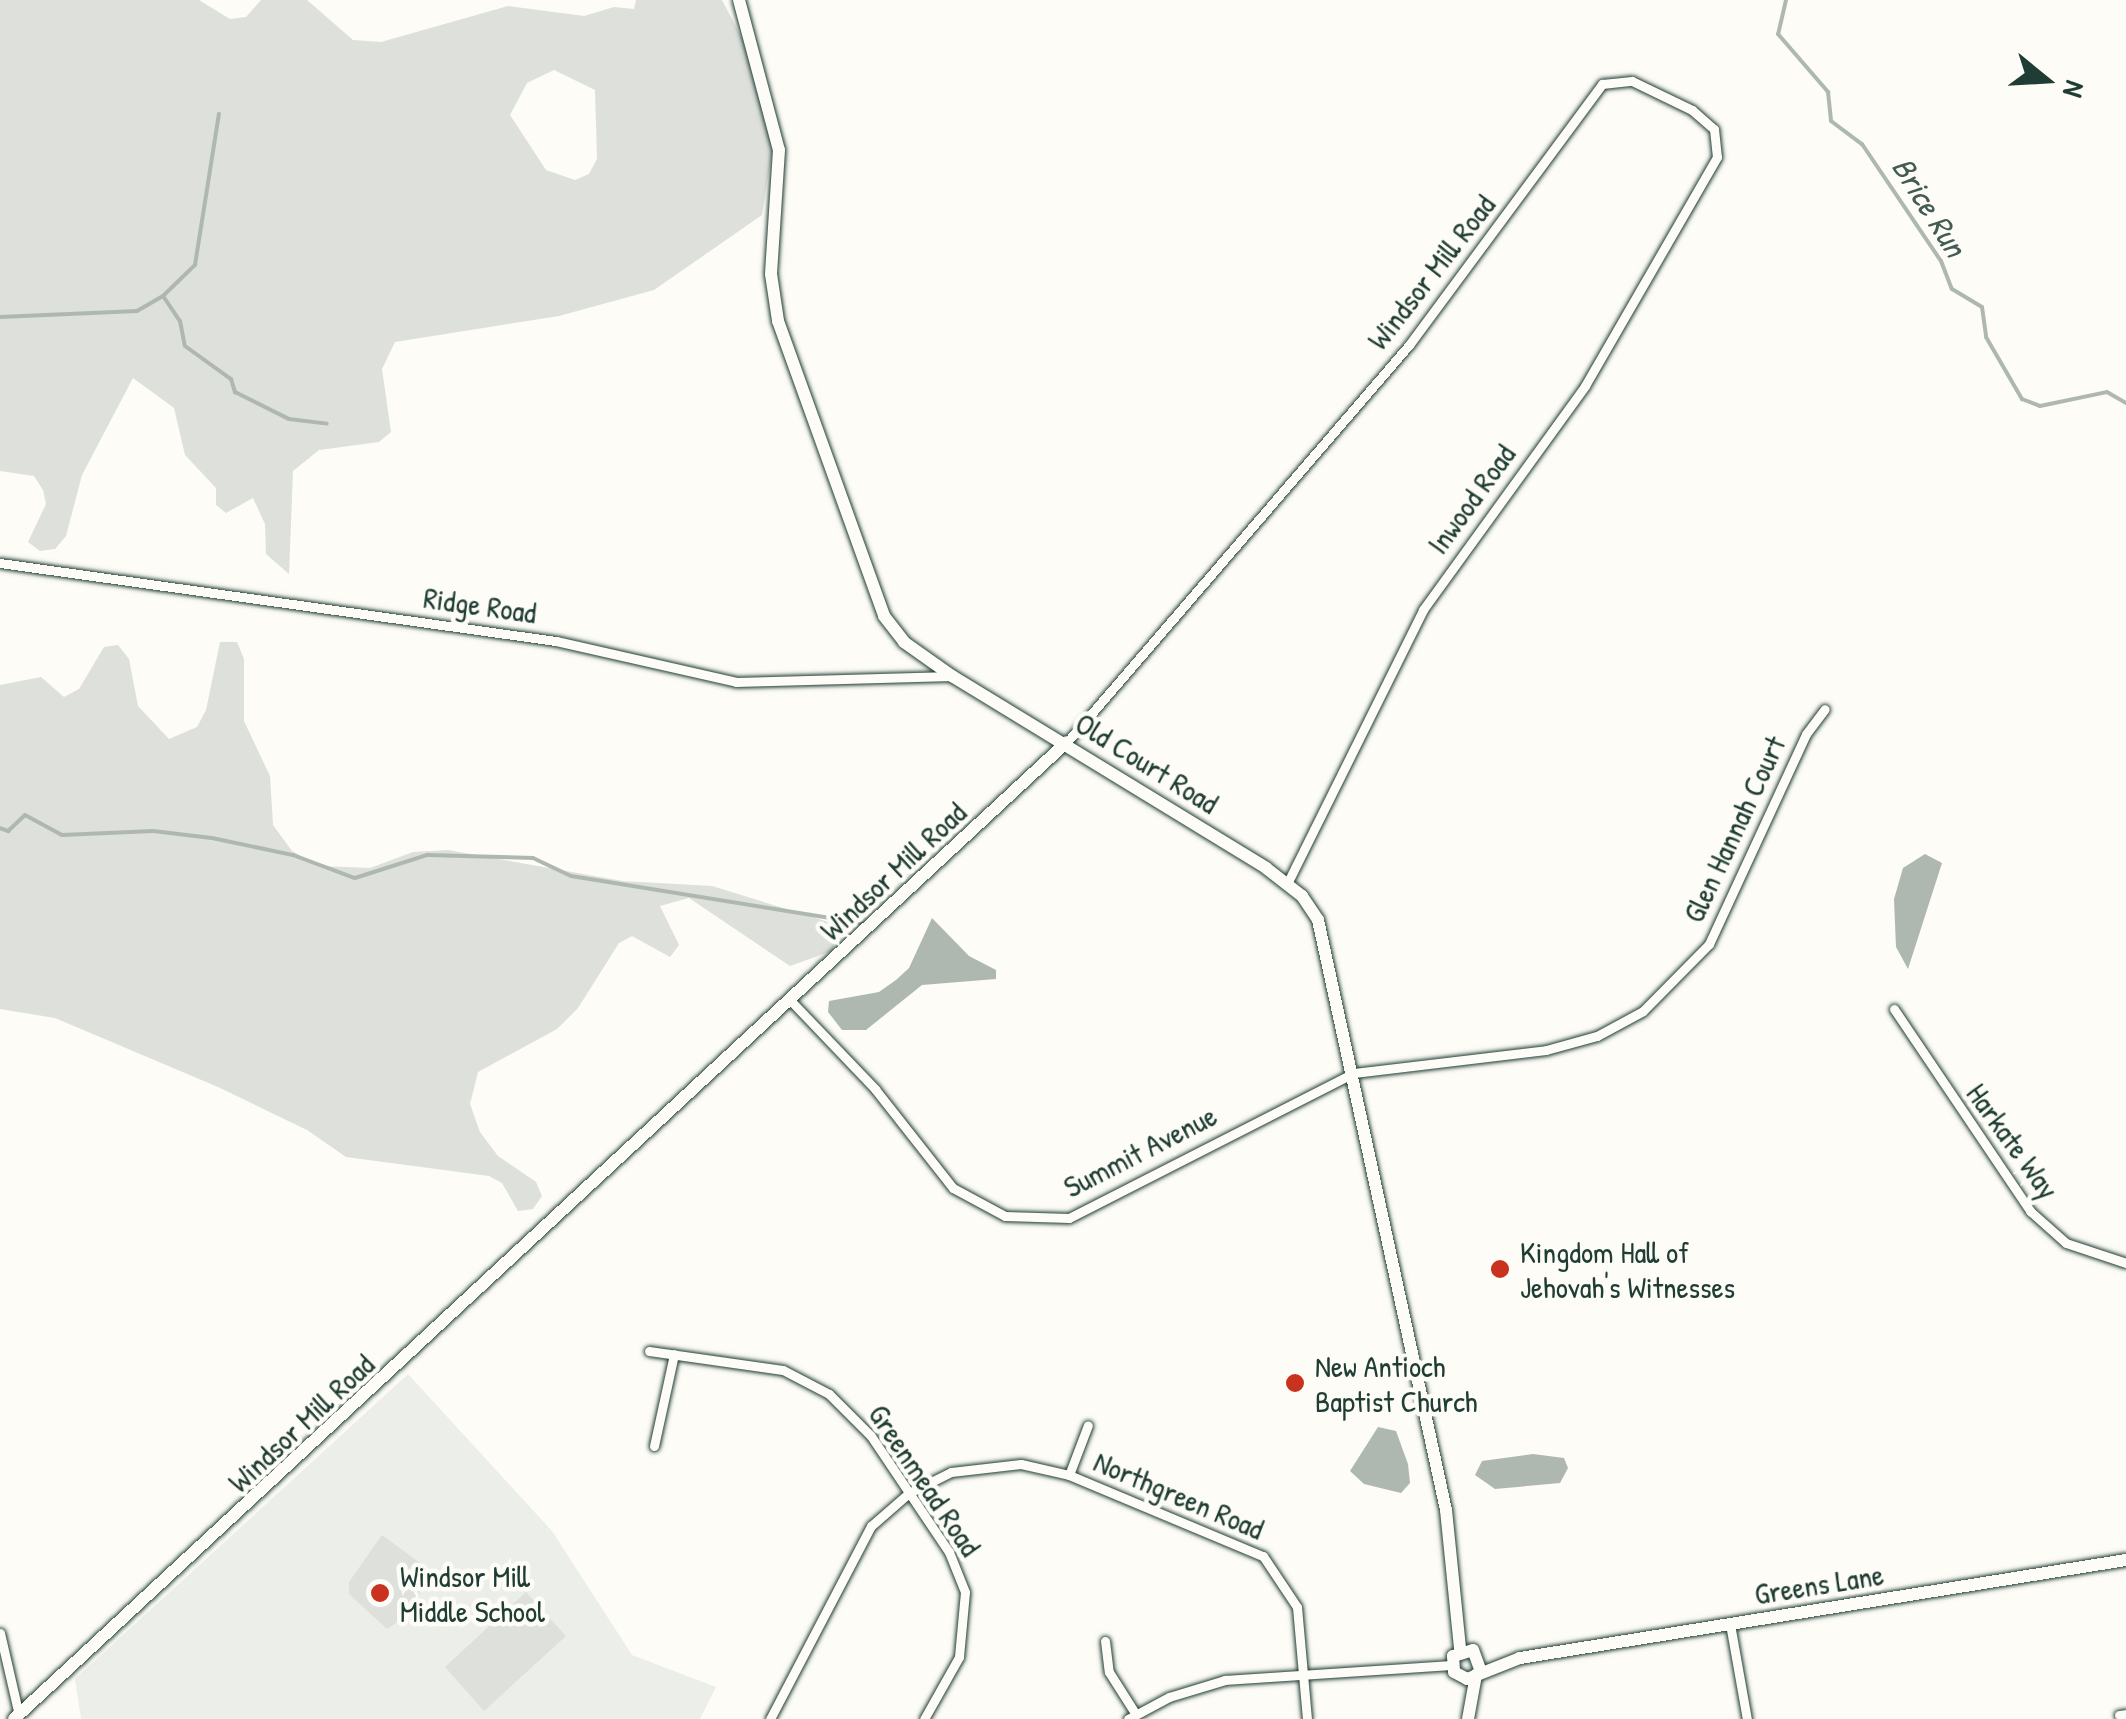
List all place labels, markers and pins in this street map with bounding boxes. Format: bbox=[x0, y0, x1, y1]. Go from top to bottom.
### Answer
place label: Kingdom Hall of Jehovah's Witnesses bbox=[1520, 1234, 1735, 1304]
marker: Kingdom Hall of Jehovah's Witnesses bbox=[1489, 1258, 1511, 1280]
place label: New Antioch Baptist Church bbox=[1315, 1348, 1477, 1418]
marker: New Antioch Baptist Church bbox=[1284, 1372, 1306, 1394]
place label: Windsor Mill Middle School bbox=[400, 1558, 545, 1628]
marker: Windsor Mill Middle School bbox=[369, 1582, 391, 1604]

